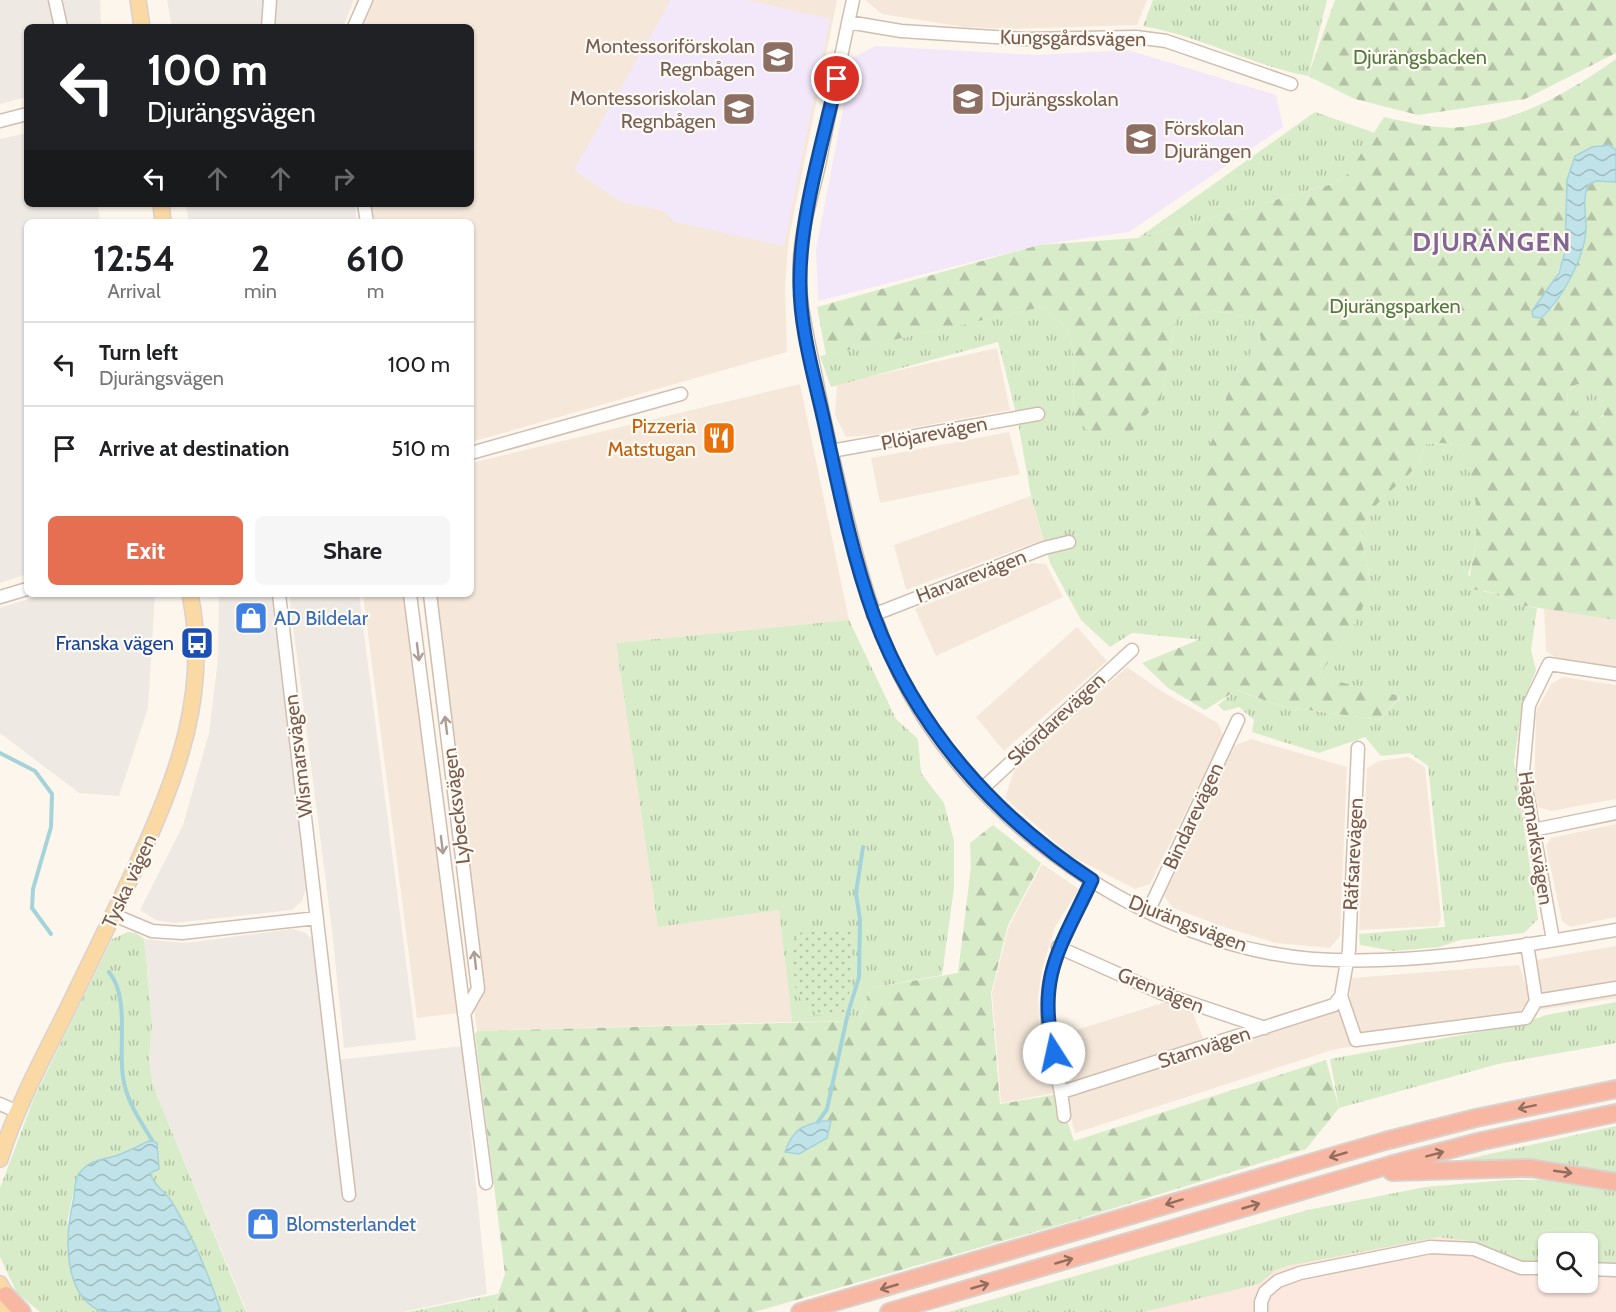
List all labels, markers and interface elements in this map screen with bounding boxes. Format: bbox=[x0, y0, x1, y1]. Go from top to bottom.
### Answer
street label: Kungsgårdsvägen bbox=[1000, 25, 1146, 51]
place label: Montessoriförskolan Regnbågen bbox=[585, 34, 755, 81]
school or university icon: Montessoriförskolan Regnbågen bbox=[760, 39, 796, 75]
text: 100 m bbox=[147, 44, 268, 96]
park label: Djurängsbacken bbox=[1353, 45, 1487, 69]
icon: left bbox=[48, 48, 126, 126]
pin bbox=[811, 53, 862, 104]
icon: arrive bbox=[820, 62, 853, 95]
school or university icon: Djurängsskolan bbox=[950, 81, 986, 117]
place label: Montessoriskolan Regnbågen bbox=[570, 86, 716, 133]
place label: Djurängsskolan bbox=[991, 87, 1119, 111]
school or university icon: Montessoriskolan Regnbågen bbox=[721, 91, 757, 127]
text: Djurängsvägen bbox=[147, 96, 316, 129]
place label: Förskolan Djurängen bbox=[1164, 116, 1251, 163]
school or university icon: Förskolan Djurängen bbox=[1123, 121, 1159, 157]
icon: left bbox=[138, 162, 171, 195]
icon: ahead bbox=[201, 162, 234, 195]
icon: ahead bbox=[264, 162, 297, 195]
icon: right bbox=[327, 162, 360, 195]
district label: DJURÄNGEN bbox=[1412, 226, 1572, 258]
text: 12:54 bbox=[93, 236, 175, 280]
text: 2 bbox=[251, 236, 270, 280]
text: 610 bbox=[346, 236, 405, 280]
text: Arrival bbox=[107, 279, 161, 303]
text: min bbox=[244, 279, 277, 303]
text: m bbox=[367, 279, 384, 303]
park label: Djurängsparken bbox=[1329, 294, 1461, 318]
text: Turn left bbox=[99, 339, 178, 366]
icon: left bbox=[48, 348, 81, 381]
text: 100 m bbox=[388, 351, 450, 378]
text: Djurängsvägen bbox=[99, 366, 224, 390]
street label: Plöjarevägen bbox=[879, 411, 989, 455]
place label: Pizzeria Matstugan bbox=[608, 414, 696, 461]
restaurant icon: Pizzeria Matstugan bbox=[701, 420, 737, 456]
icon: arrive bbox=[48, 432, 81, 465]
text: Arrive at destination bbox=[99, 435, 289, 462]
text: 510 m bbox=[391, 435, 450, 462]
button: Exit bbox=[48, 516, 243, 585]
button: Share bbox=[255, 516, 450, 585]
street label: Harvarevägen bbox=[913, 544, 1029, 608]
shop icon: AD Bildelar bbox=[233, 600, 269, 636]
place label: AD Bildelar bbox=[274, 606, 369, 630]
bus stop icon: Franska vägen bbox=[179, 625, 215, 661]
place label: Franska vägen bbox=[56, 631, 174, 655]
one-way arrow bbox=[412, 642, 423, 661]
street label: Skördarevägen bbox=[1002, 668, 1110, 770]
street label: Wismarsvägen bbox=[279, 693, 317, 819]
one-way arrow bbox=[440, 715, 451, 735]
street label: Lybecksvägen bbox=[437, 746, 475, 866]
street label: Bindarevägen bbox=[1158, 759, 1228, 873]
street label: Hagmarksvägen bbox=[1514, 770, 1558, 906]
street label: Räfsarevägen bbox=[1338, 797, 1368, 911]
street label: Tyska vägen bbox=[97, 830, 161, 932]
one-way arrow bbox=[437, 835, 448, 855]
street label: Djurängsvägen bbox=[1125, 889, 1251, 957]
one-way arrow bbox=[469, 951, 480, 970]
street label: Grenvägen bbox=[1114, 962, 1208, 1018]
position arrow bbox=[1022, 1021, 1086, 1085]
street label: Stamvägen bbox=[1155, 1021, 1253, 1073]
one-way arrow bbox=[1517, 1102, 1537, 1113]
one-way arrow bbox=[1425, 1147, 1444, 1159]
one-way arrow bbox=[1329, 1150, 1348, 1161]
one-way arrow bbox=[1553, 1167, 1573, 1178]
one-way arrow bbox=[1165, 1197, 1184, 1208]
one-way arrow bbox=[1241, 1200, 1260, 1211]
shop icon: Blomsterlandet bbox=[245, 1206, 281, 1242]
place label: Blomsterlandet bbox=[286, 1212, 416, 1236]
map controls bbox=[1538, 1233, 1598, 1293]
button: search bbox=[1538, 1233, 1598, 1293]
one-way arrow bbox=[1054, 1255, 1073, 1266]
one-way arrow bbox=[970, 1280, 989, 1291]
one-way arrow bbox=[880, 1282, 899, 1293]

